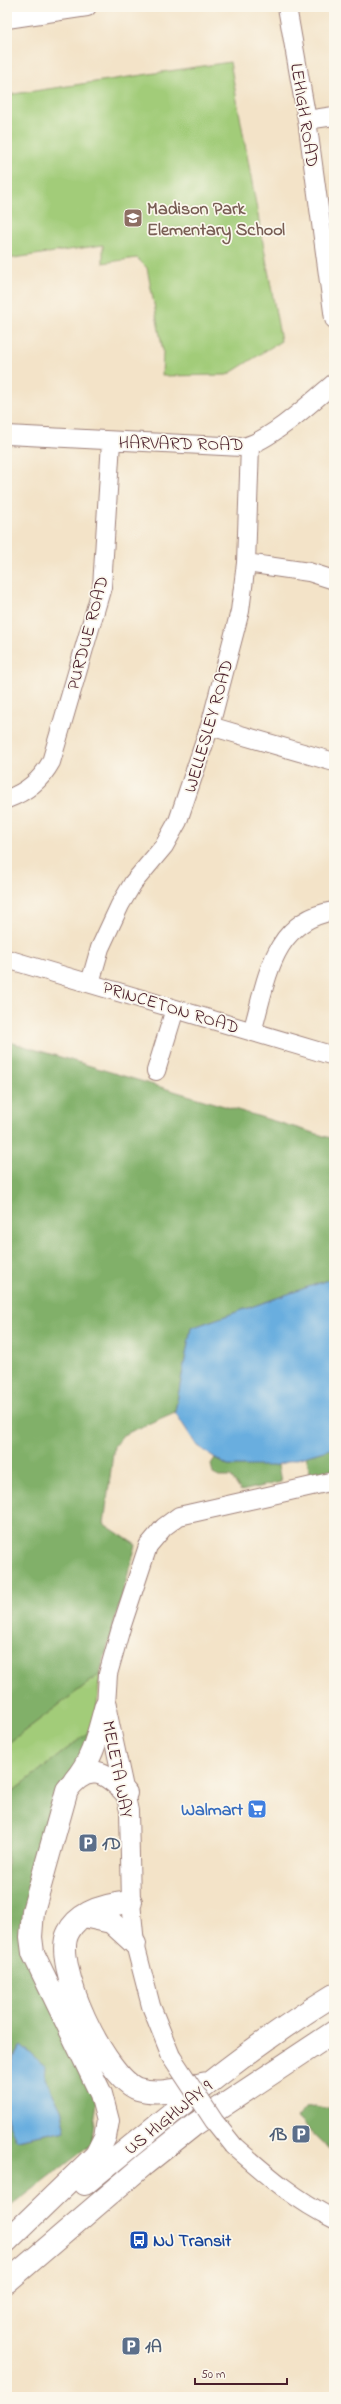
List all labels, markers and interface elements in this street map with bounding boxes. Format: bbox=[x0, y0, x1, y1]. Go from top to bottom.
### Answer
street label: LEHIGH ROAD bbox=[282, 62, 324, 169]
place label: Madison Park Elementary School bbox=[147, 197, 285, 245]
school or university icon: Madison Park Elementary School bbox=[122, 207, 144, 229]
street label: HARVARD ROAD bbox=[118, 431, 244, 459]
street label: PURDUE ROAD bbox=[61, 574, 117, 693]
street label: WELLESLEY ROAD bbox=[179, 657, 241, 796]
street label: PRINCETON ROAD bbox=[99, 976, 242, 1042]
street label: MELETA WAY bbox=[94, 1719, 138, 1821]
place label: Walmart bbox=[181, 1798, 244, 1824]
supermarket icon: Walmart bbox=[246, 1798, 268, 1820]
parking icon: 1D bbox=[77, 1832, 99, 1854]
place label: 1D bbox=[102, 1832, 121, 1858]
street label: US HIGHWAY 9 bbox=[119, 2074, 219, 2162]
place label: 1B bbox=[269, 2123, 287, 2149]
parking icon: 1B bbox=[290, 2123, 312, 2145]
bus stop icon: NJ Transit bbox=[128, 2229, 150, 2251]
place label: NJ Transit bbox=[153, 2229, 232, 2255]
parking icon: 1A bbox=[120, 2335, 142, 2357]
place label: 1A bbox=[145, 2335, 162, 2361]
scale bar bbox=[195, 2360, 287, 2386]
text: 50 m bbox=[201, 2366, 225, 2384]

